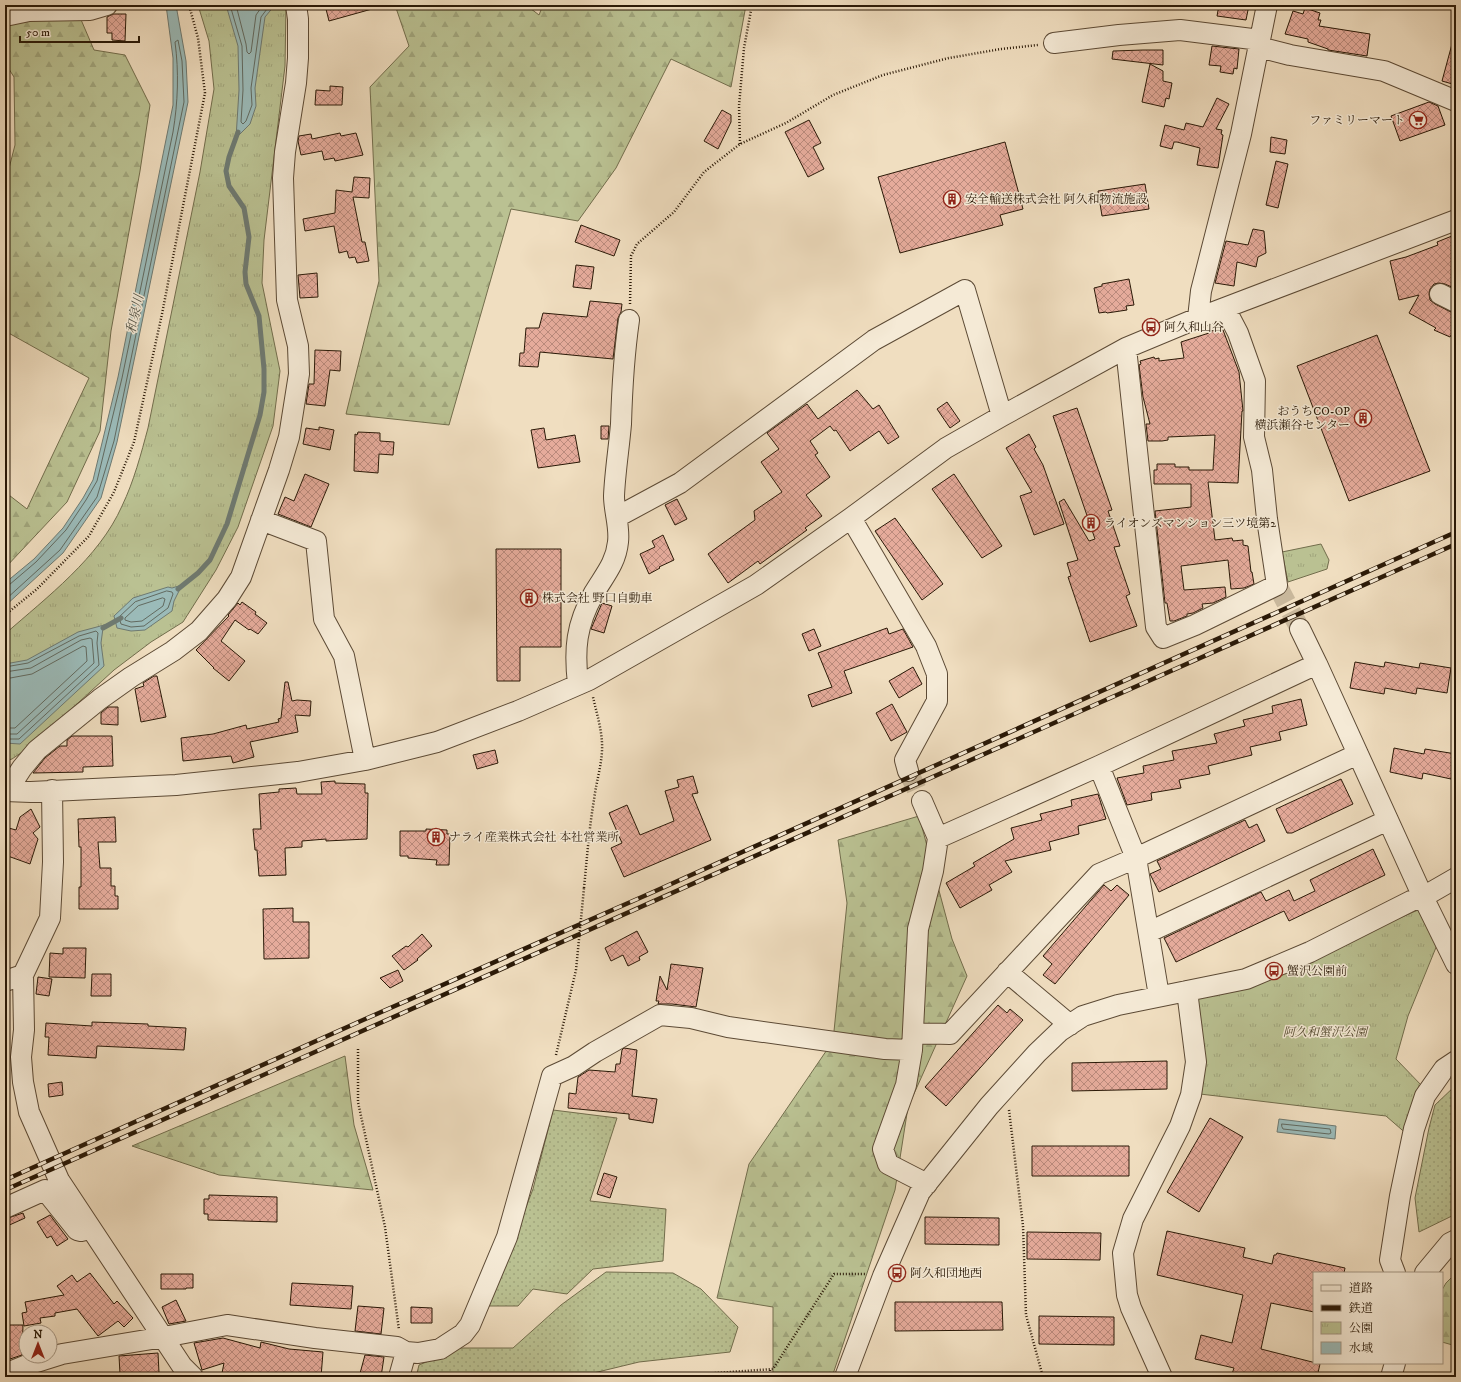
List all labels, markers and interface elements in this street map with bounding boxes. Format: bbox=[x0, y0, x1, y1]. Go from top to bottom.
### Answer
scale bar bbox=[20, 18, 139, 44]
text: 50 m bbox=[26, 25, 50, 40]
supermarket icon: ファミリーマート bbox=[1408, 110, 1428, 130]
place label: ファミリーマート bbox=[1309, 113, 1405, 128]
building icon: 安全輸送株式会社 阿久和物流施設 bbox=[942, 189, 962, 209]
place label: 安全輸送株式会社 阿久和物流施設 bbox=[965, 192, 1148, 207]
water label: 和泉川 bbox=[123, 291, 148, 335]
bus stop icon: 阿久和山谷 bbox=[1141, 317, 1161, 337]
place label: 阿久和山谷 bbox=[1164, 320, 1224, 335]
place label: おうちCO-OP 横浜瀬谷センター bbox=[1254, 404, 1350, 433]
building icon: おうちCO-OP 横浜瀬谷センター bbox=[1353, 408, 1373, 428]
building icon: ライオンズマンション三ツ境第2 bbox=[1081, 513, 1101, 533]
place label: ライオンズマンション三ツ境第2 bbox=[1104, 516, 1276, 531]
building icon: 株式会社 野口自動車 bbox=[519, 588, 539, 608]
place label: 株式会社 野口自動車 bbox=[542, 591, 653, 606]
building icon: ナライ産業株式会社 本社営業所 bbox=[426, 827, 446, 847]
place label: ナライ産業株式会社 本社営業所 bbox=[449, 830, 619, 845]
bus stop icon: 蟹沢公園前 bbox=[1264, 961, 1284, 981]
place label: 蟹沢公園前 bbox=[1287, 964, 1347, 979]
park label: 阿久和蟹沢公園 bbox=[1283, 1025, 1369, 1040]
bus stop icon: 阿久和団地西 bbox=[887, 1263, 907, 1283]
place label: 阿久和団地西 bbox=[910, 1266, 982, 1281]
legend bbox=[1313, 1272, 1443, 1364]
text: 道路 bbox=[1349, 1281, 1373, 1296]
text: 鉄道 bbox=[1348, 1301, 1373, 1316]
text: 公園 bbox=[1349, 1321, 1373, 1336]
north arrow bbox=[18, 1324, 58, 1364]
text: N bbox=[33, 1328, 43, 1342]
text: 水域 bbox=[1349, 1341, 1373, 1356]

